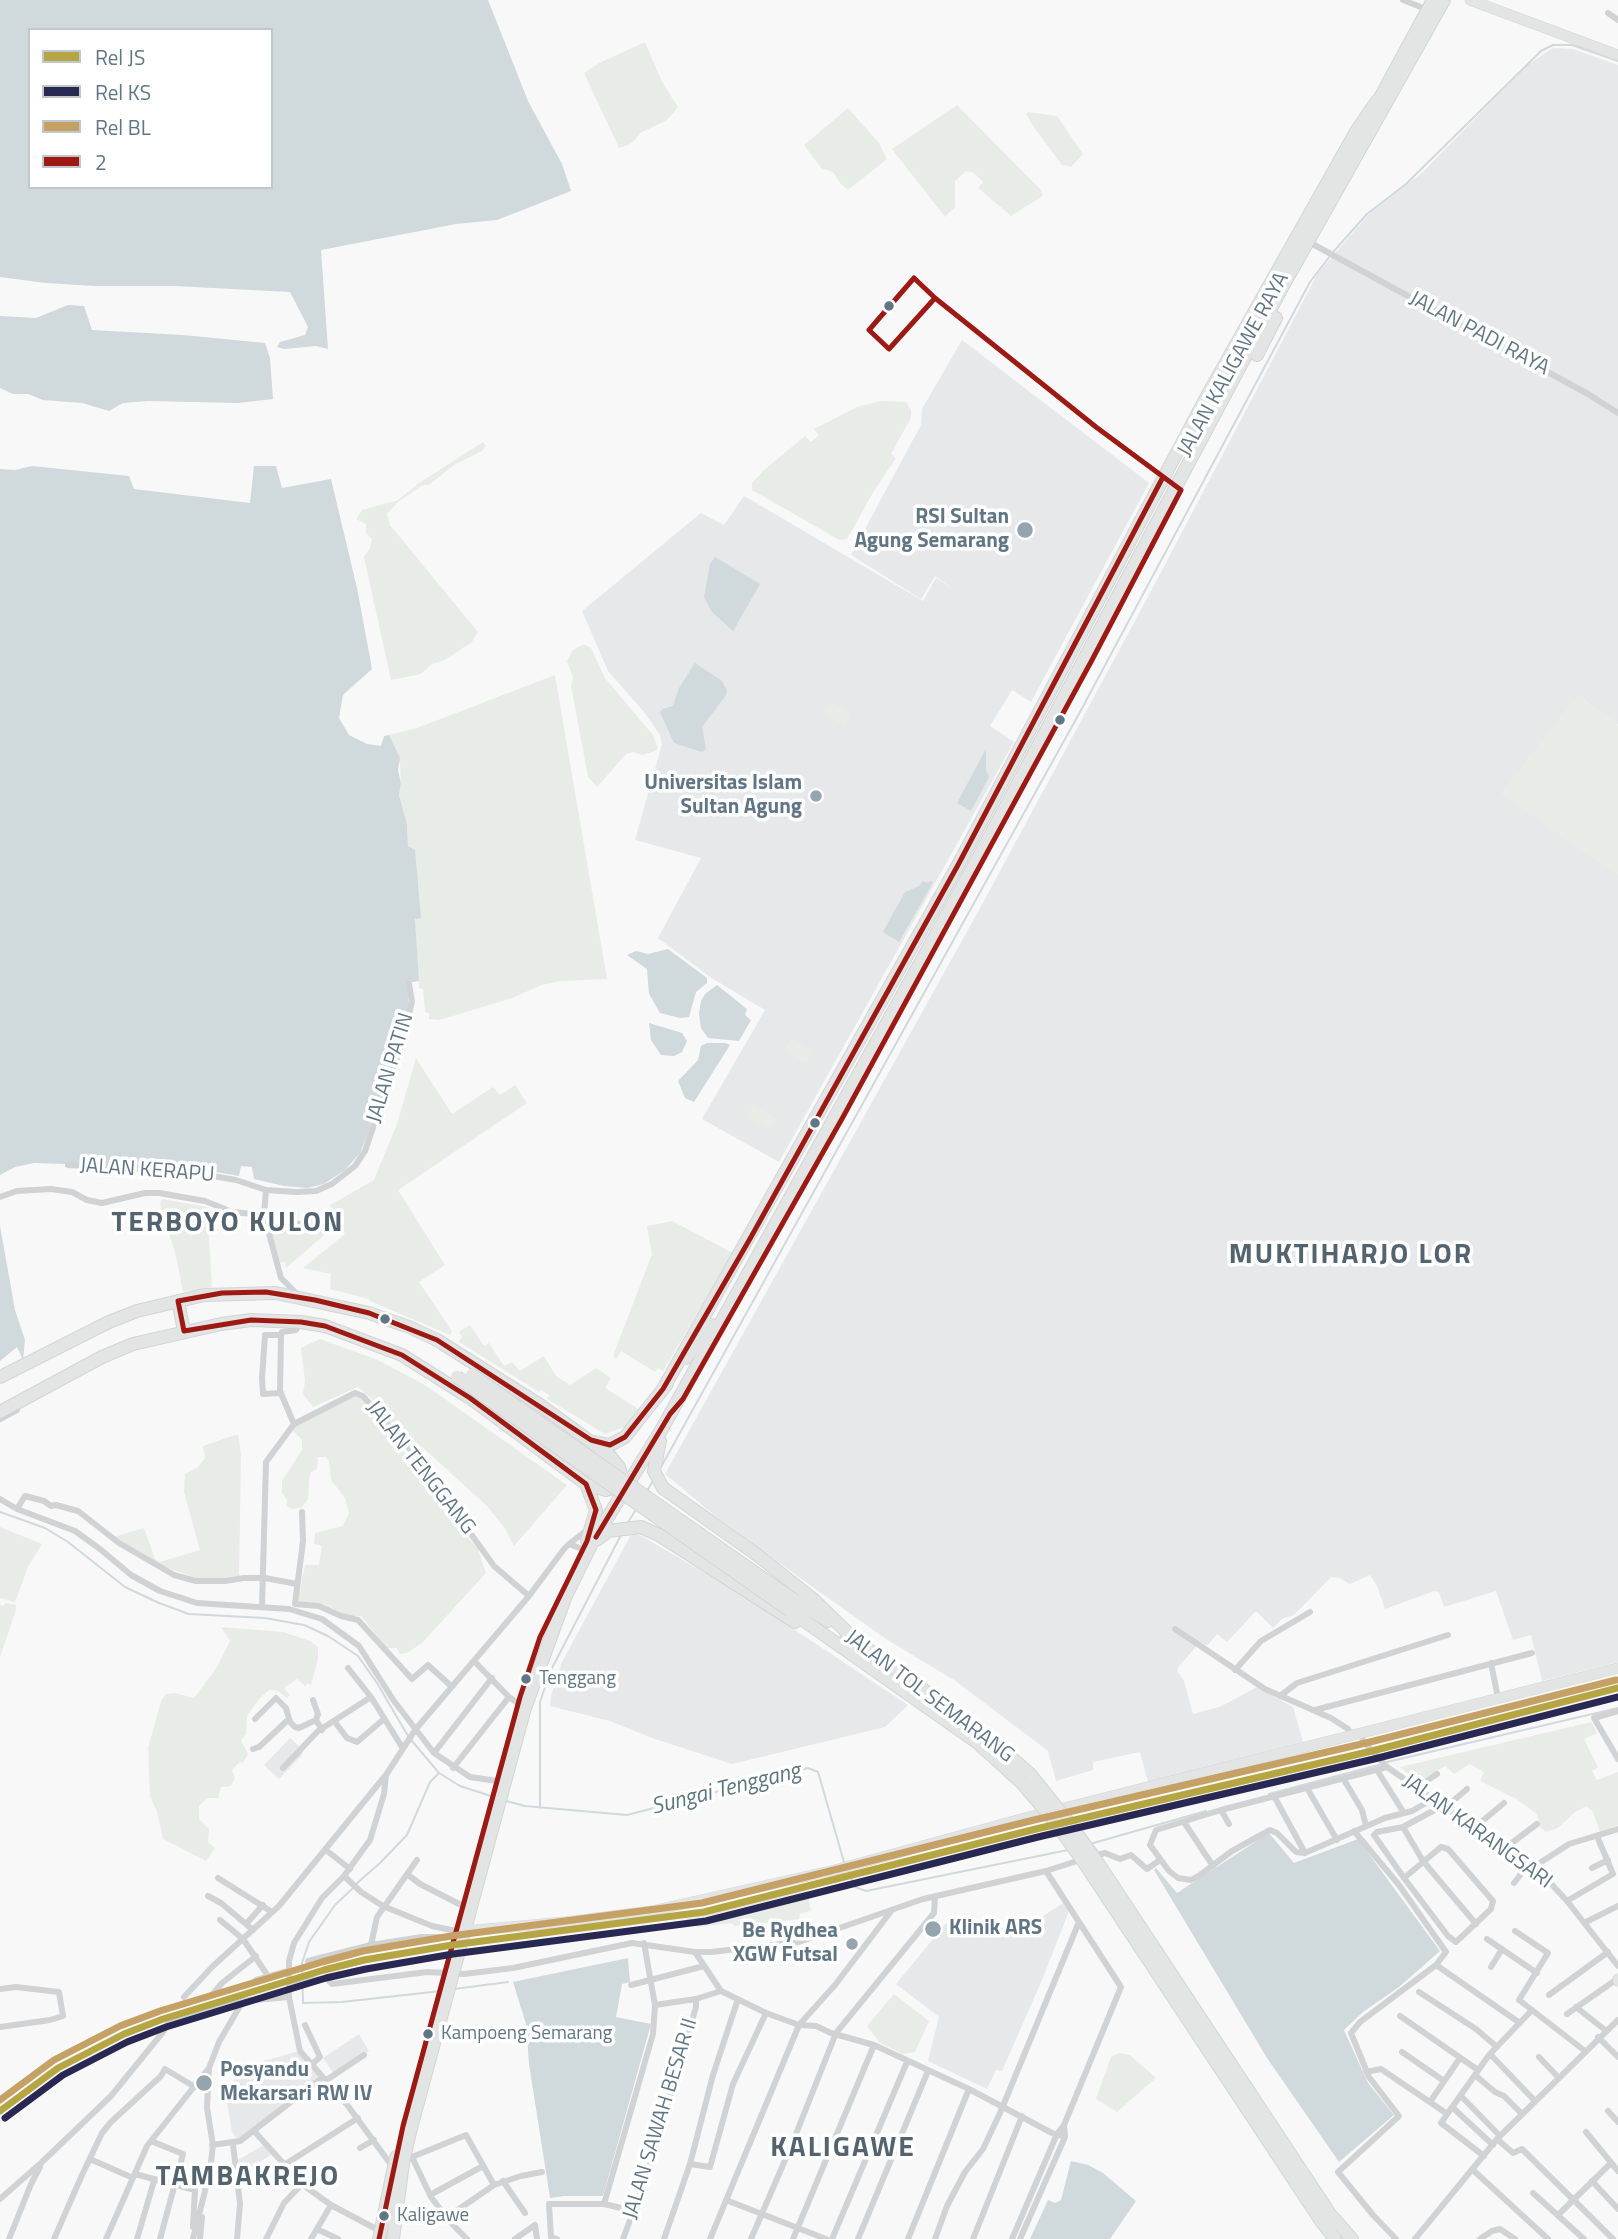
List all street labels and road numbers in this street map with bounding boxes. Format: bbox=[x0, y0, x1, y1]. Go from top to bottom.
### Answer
street label: JALAN KALIGAWE RAYA bbox=[1173, 269, 1295, 461]
street label: JALAN PADI RAYA bbox=[1405, 287, 1553, 381]
street label: JALAN PATIN bbox=[362, 1010, 420, 1126]
street label: JALAN KERAPU bbox=[79, 1154, 215, 1188]
street label: JALAN TENGGANG bbox=[360, 1396, 480, 1540]
street label: JALAN TOL SEMARANG bbox=[840, 1625, 1018, 1769]
street label: JALAN KARANGSARI bbox=[1397, 1769, 1557, 1895]
street label: JALAN SAWAH BESAR II bbox=[618, 2016, 704, 2222]

